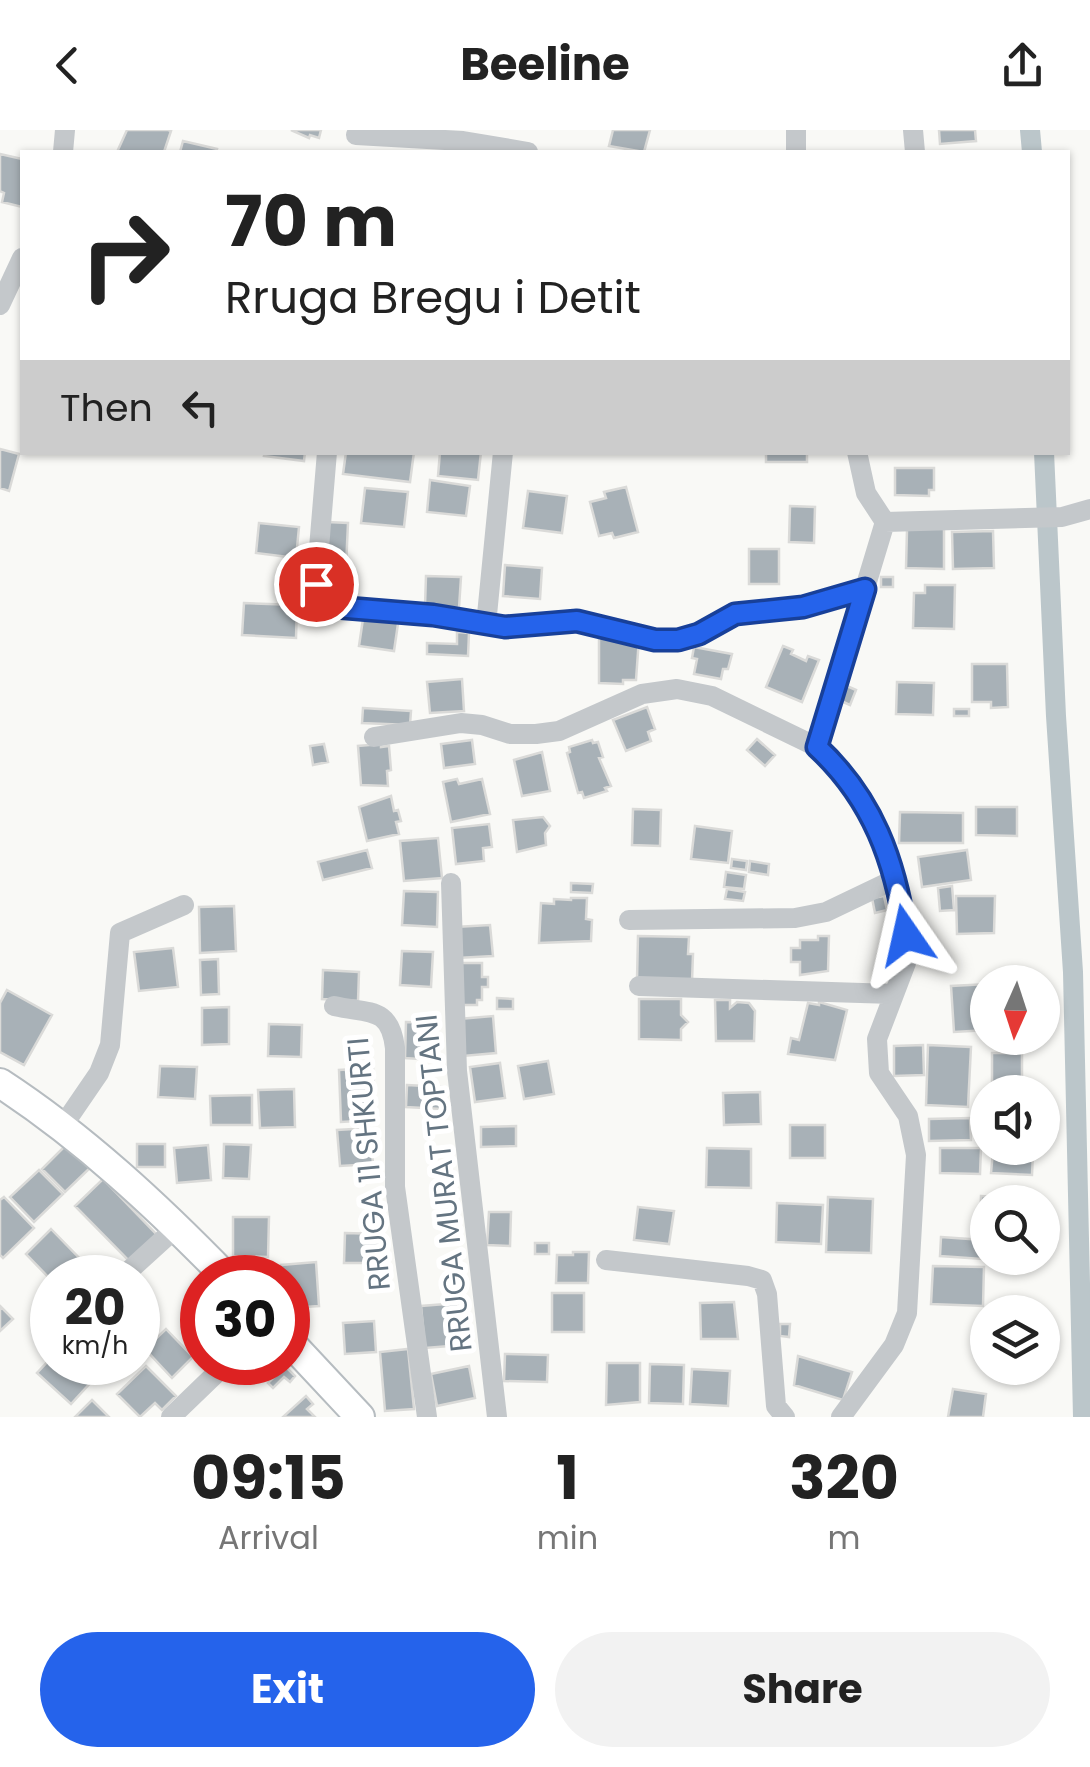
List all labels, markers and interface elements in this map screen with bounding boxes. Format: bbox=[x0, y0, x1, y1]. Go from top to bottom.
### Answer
text: Beeline bbox=[460, 33, 630, 96]
icon: back bbox=[40, 38, 95, 93]
icon: share bbox=[995, 38, 1050, 93]
text: 70 m bbox=[225, 172, 397, 271]
icon: right bbox=[60, 190, 190, 320]
text: Rruga Bregu i Detit bbox=[225, 266, 641, 329]
icon: left bbox=[173, 380, 228, 435]
text: Then bbox=[60, 381, 153, 434]
pin bbox=[274, 542, 359, 627]
icon: arrive bbox=[289, 557, 344, 612]
position arrow bbox=[854, 883, 958, 987]
north arrow bbox=[970, 965, 1060, 1055]
map controls bbox=[970, 965, 1060, 1385]
street label: RRUGA MURAT TOPTANI bbox=[404, 1012, 483, 1354]
street label: RRUGA 11 SHKURTI bbox=[336, 1036, 401, 1292]
button: sound bbox=[970, 1075, 1060, 1165]
button: search bbox=[970, 1185, 1060, 1275]
speed limit sign: 30 bbox=[180, 1255, 310, 1385]
text: 20 bbox=[64, 1272, 126, 1343]
button: layers bbox=[970, 1295, 1060, 1385]
text: km/h bbox=[62, 1328, 128, 1363]
text: 09:15 bbox=[191, 1436, 346, 1520]
text: 1 bbox=[556, 1436, 579, 1520]
text: 320 bbox=[789, 1436, 899, 1520]
text: Arrival bbox=[218, 1515, 319, 1560]
text: min bbox=[537, 1515, 598, 1560]
text: m bbox=[828, 1515, 861, 1560]
button: Exit bbox=[40, 1632, 535, 1747]
button: Share bbox=[555, 1632, 1050, 1747]

